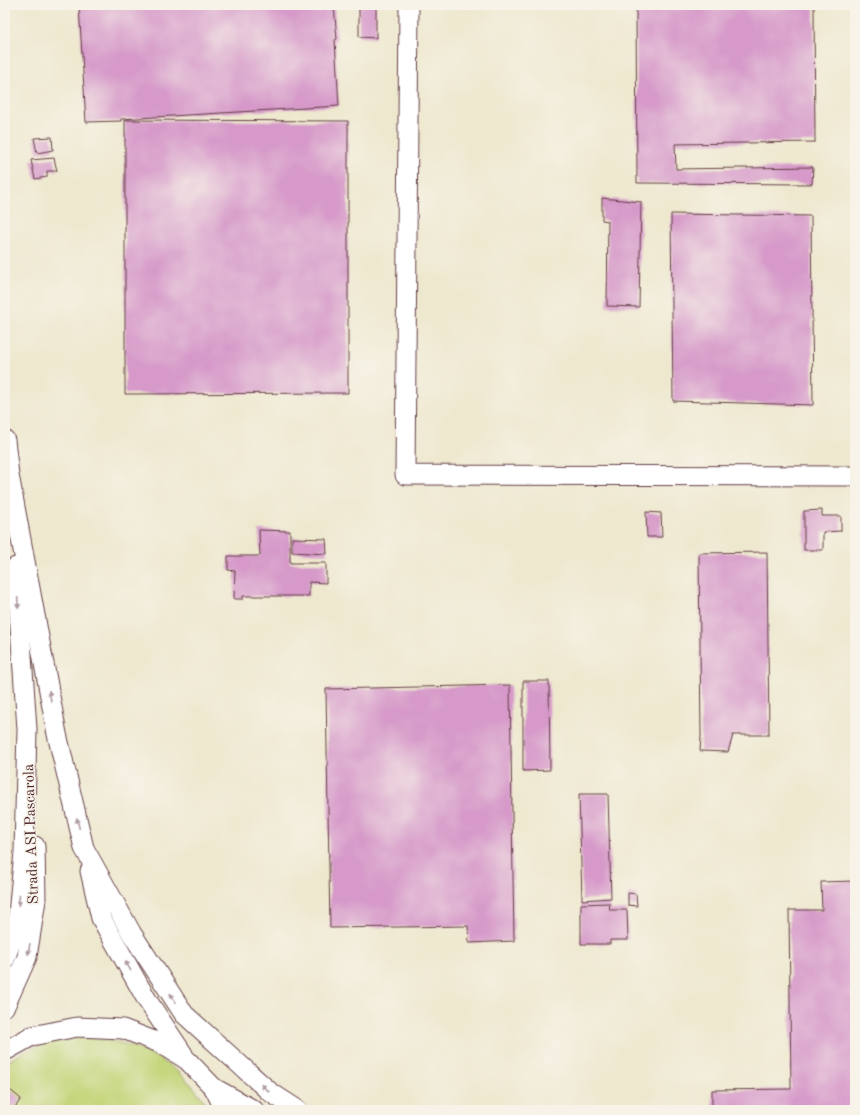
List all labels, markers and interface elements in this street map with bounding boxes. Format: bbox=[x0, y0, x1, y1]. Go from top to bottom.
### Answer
one-way arrow bbox=[15, 596, 22, 609]
one-way arrow bbox=[47, 690, 53, 702]
street label: Strada ASI Pascarola bbox=[22, 763, 42, 905]
one-way arrow bbox=[75, 817, 81, 829]
one-way arrow bbox=[16, 894, 23, 906]
one-way arrow bbox=[26, 943, 32, 955]
one-way arrow bbox=[125, 960, 132, 972]
one-way arrow bbox=[169, 992, 177, 1003]
one-way arrow bbox=[260, 1084, 271, 1093]

